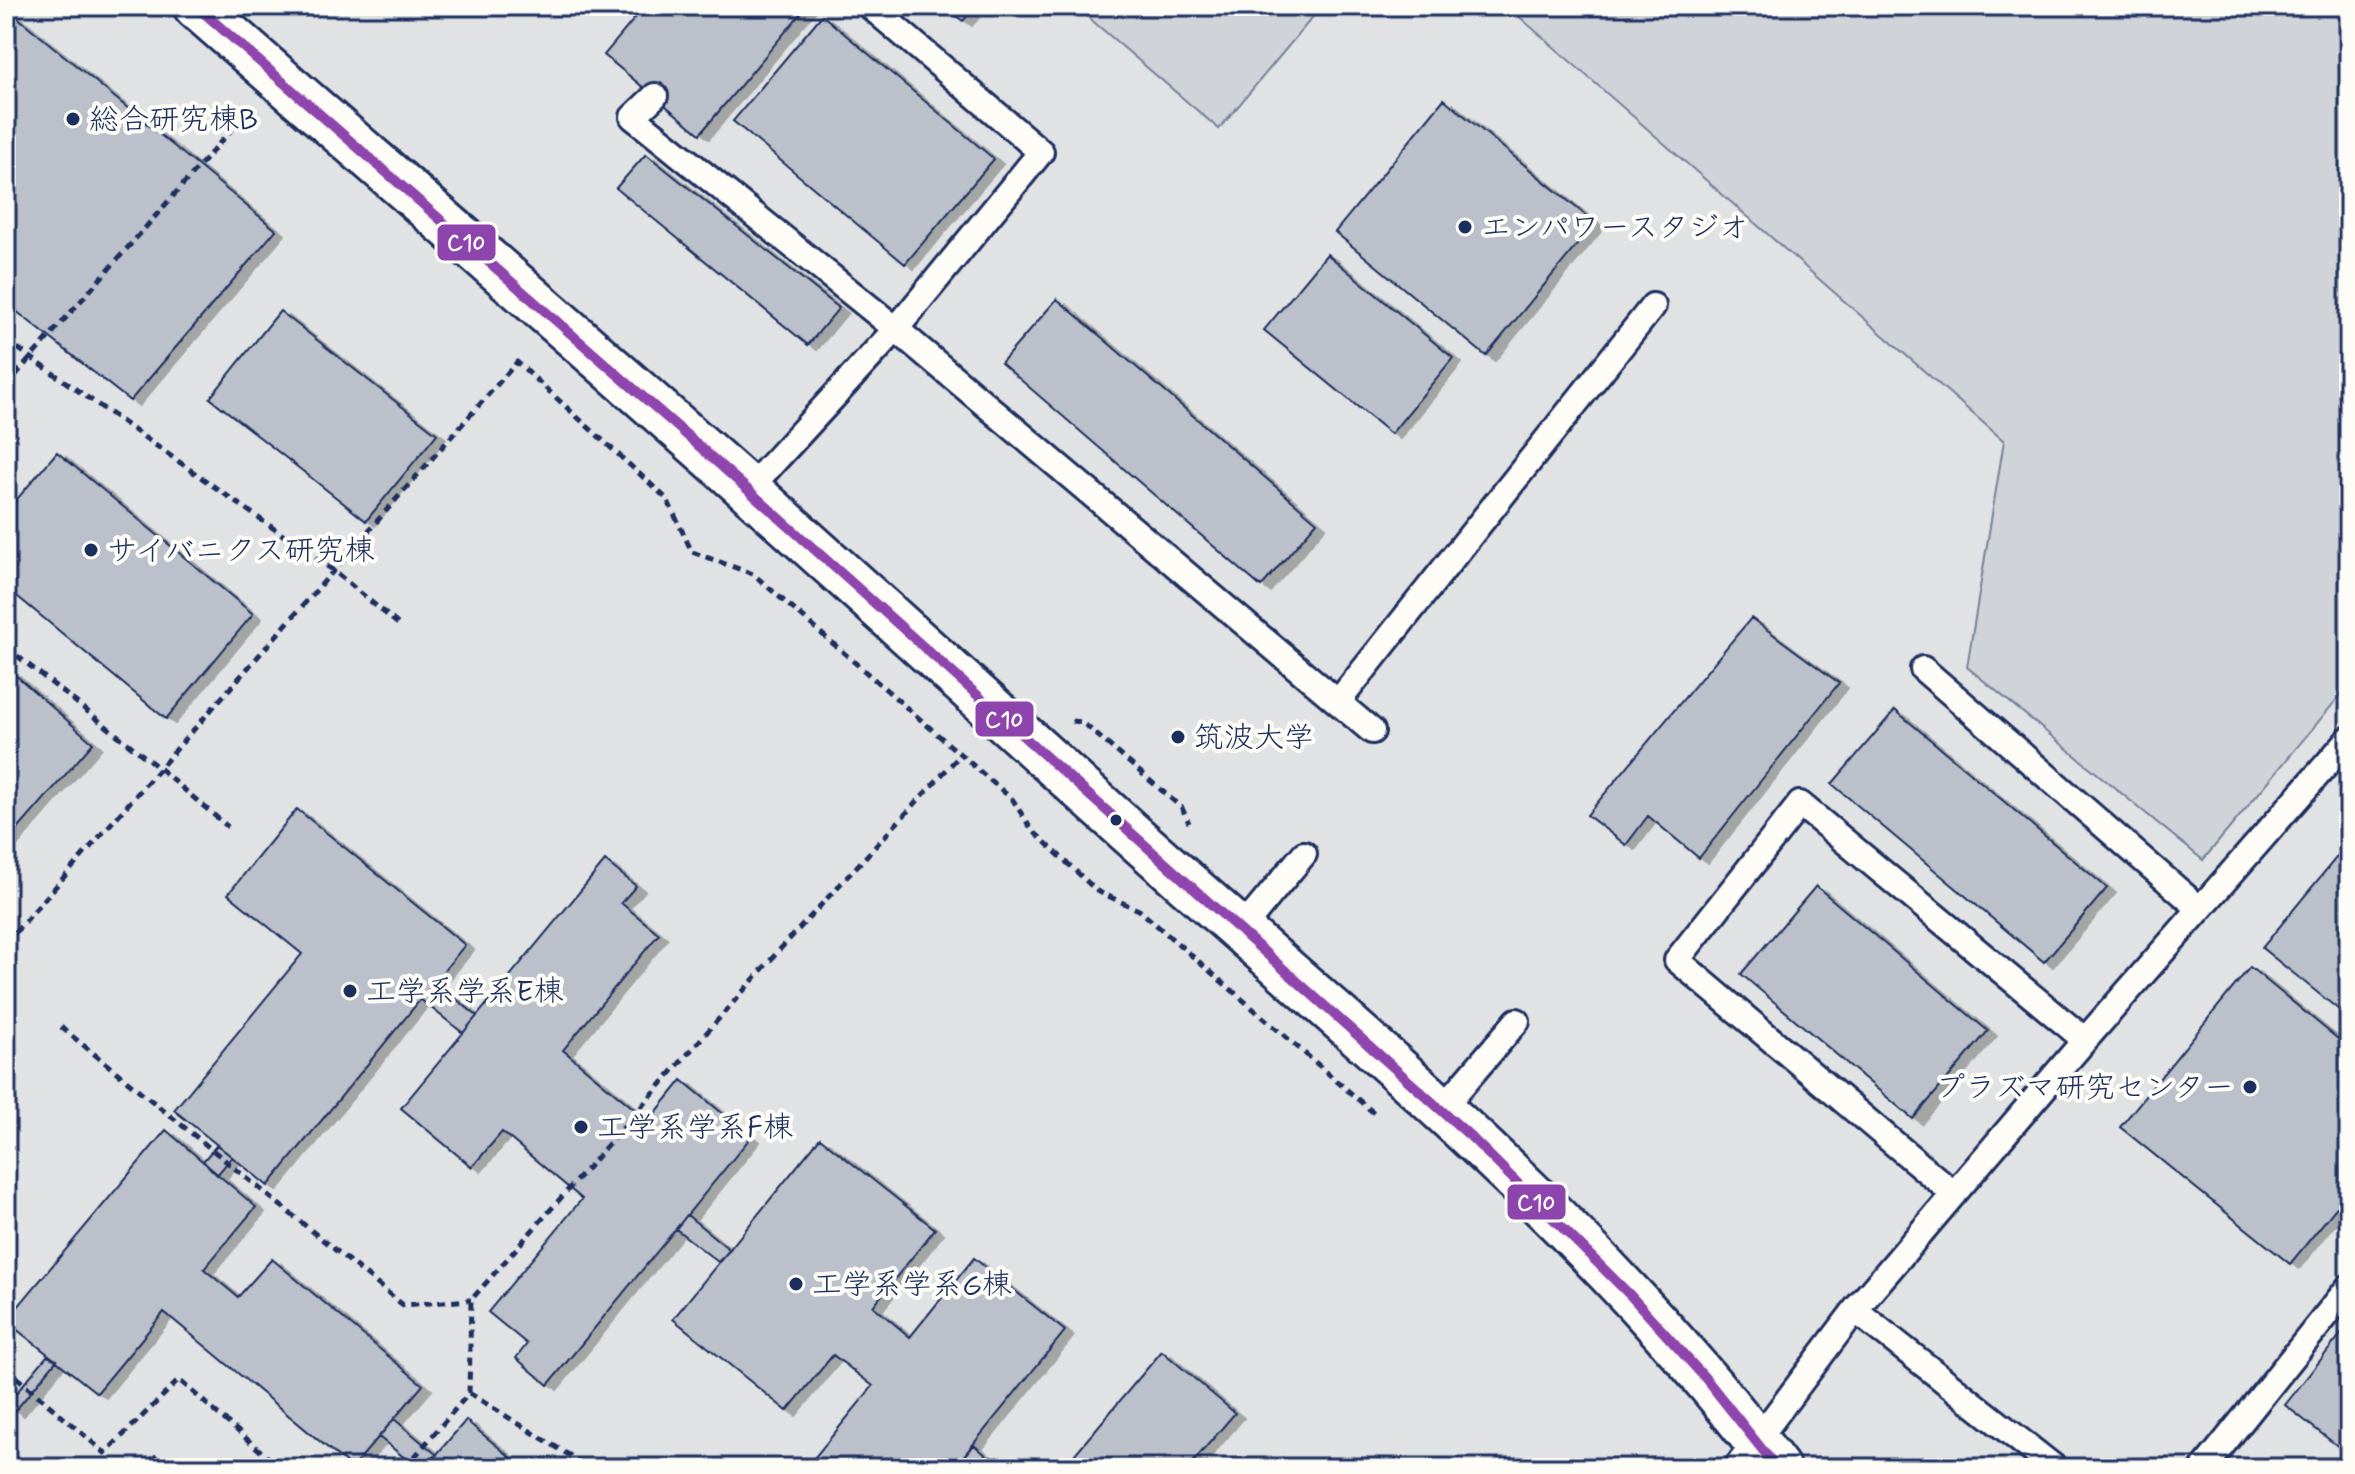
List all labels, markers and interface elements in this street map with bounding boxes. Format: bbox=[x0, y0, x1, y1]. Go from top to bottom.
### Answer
place label: 総合研究棟B bbox=[89, 101, 258, 140]
marker: 総合研究棟B bbox=[64, 110, 82, 128]
place label: エンパワースタジオ bbox=[1481, 209, 1749, 248]
marker: エンパワースタジオ bbox=[1456, 218, 1474, 236]
line badge: C10 bbox=[436, 223, 497, 262]
text: C10 bbox=[447, 230, 485, 258]
place label: サイバニクス研究棟 bbox=[107, 532, 375, 571]
marker: サイバニクス研究棟 bbox=[82, 541, 100, 559]
line badge: C10 bbox=[974, 700, 1035, 738]
text: C10 bbox=[985, 707, 1023, 735]
place label: 筑波大学 bbox=[1194, 719, 1314, 758]
marker: 筑波大学 bbox=[1169, 728, 1187, 746]
unlabelled marker bbox=[1108, 812, 1124, 828]
place label: 工学系学系E棟 bbox=[366, 973, 564, 1012]
marker: 工学系学系E棟 bbox=[341, 982, 359, 1000]
place label: プラズマ研究センター bbox=[1935, 1069, 2234, 1108]
marker: プラズマ研究センター bbox=[2241, 1078, 2259, 1096]
place label: 工学系学系F棟 bbox=[597, 1109, 793, 1148]
marker: 工学系学系F棟 bbox=[572, 1118, 590, 1136]
line badge: C10 bbox=[1506, 1183, 1567, 1221]
text: C10 bbox=[1517, 1190, 1555, 1218]
place label: 工学系学系G棟 bbox=[812, 1266, 1012, 1305]
marker: 工学系学系G棟 bbox=[787, 1275, 805, 1293]

